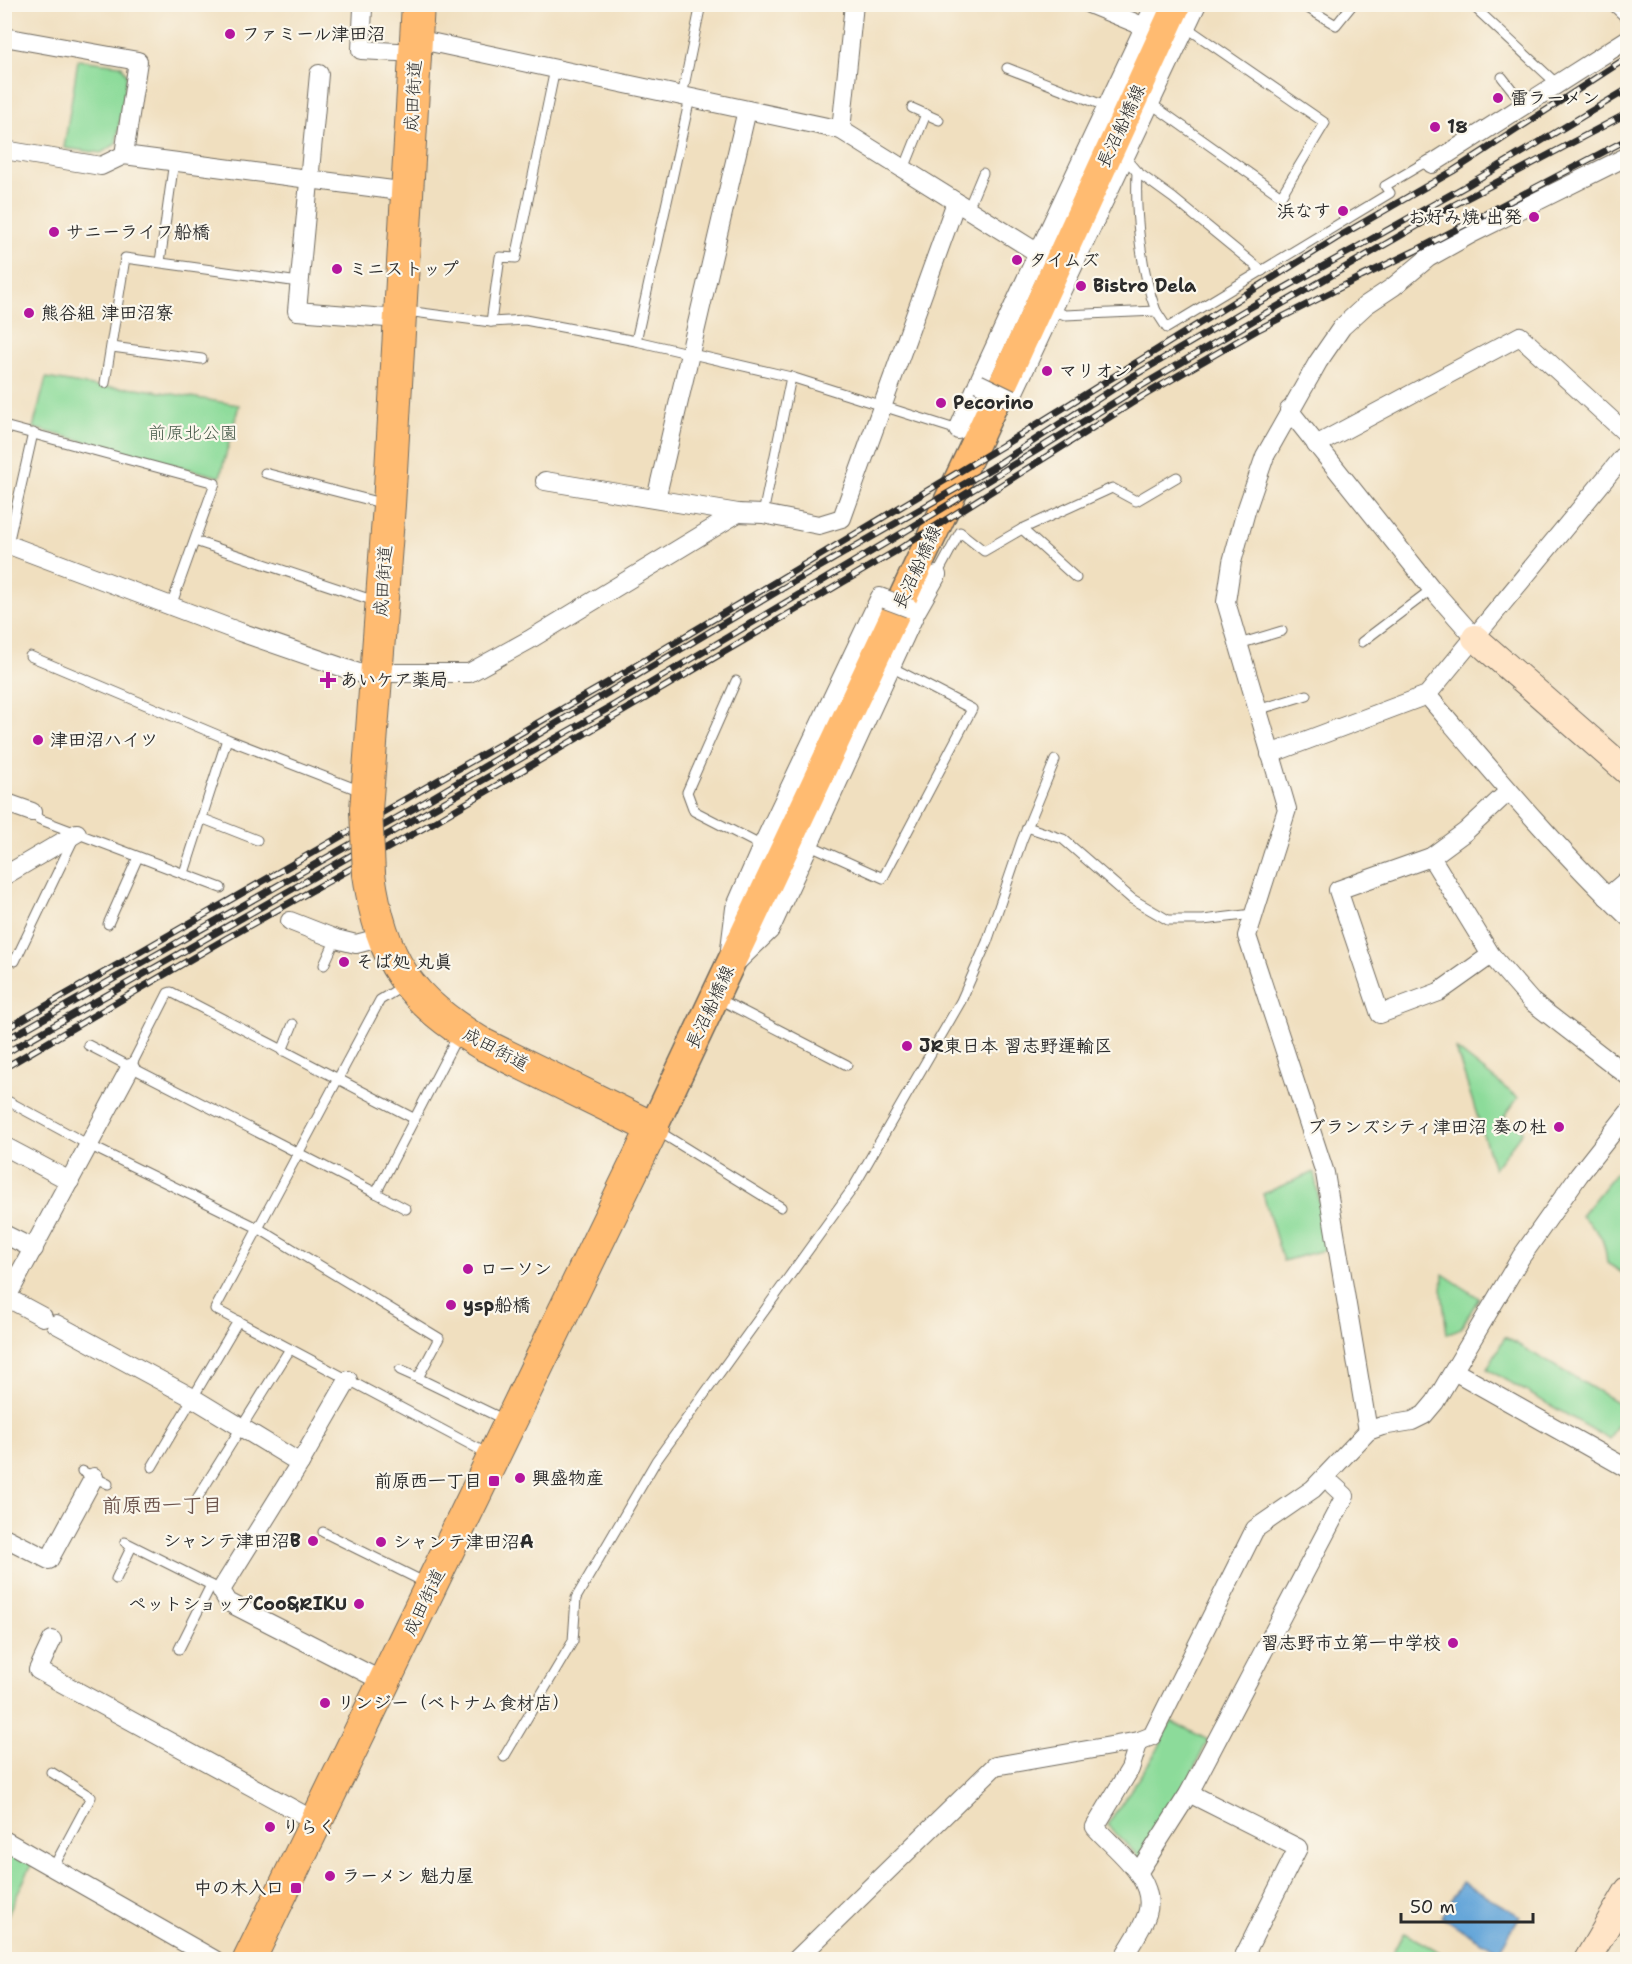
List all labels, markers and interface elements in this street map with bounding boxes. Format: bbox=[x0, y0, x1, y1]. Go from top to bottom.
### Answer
place label: ファミール津田沼 bbox=[242, 22, 385, 46]
marker: ファミール津田沼 bbox=[223, 27, 237, 41]
street label: 成田街道 bbox=[399, 59, 427, 133]
street label: 長沼船橋線 bbox=[1091, 80, 1151, 172]
place label: 雷ラーメン bbox=[1510, 86, 1600, 110]
marker: 雷ラーメン bbox=[1491, 91, 1505, 105]
place label: 18 bbox=[1447, 115, 1468, 139]
marker: 18 bbox=[1428, 120, 1442, 134]
place label: 浜なす bbox=[1277, 199, 1331, 223]
marker: 浜なす bbox=[1336, 204, 1350, 218]
place label: お好み焼 出発 bbox=[1408, 205, 1522, 229]
marker: お好み焼 出発 bbox=[1527, 210, 1541, 224]
place label: サニーライフ船橋 bbox=[66, 220, 210, 244]
marker: サニーライフ船橋 bbox=[47, 225, 61, 239]
place label: タイムズ bbox=[1029, 248, 1100, 272]
marker: タイムズ bbox=[1010, 253, 1024, 267]
place label: ミニストップ bbox=[349, 257, 459, 281]
marker: ミニストップ bbox=[330, 262, 344, 276]
place label: Bistro Dela bbox=[1093, 274, 1197, 298]
marker: Bistro Dela bbox=[1074, 279, 1088, 293]
place label: 熊谷組 津田沼寮 bbox=[41, 301, 173, 325]
marker: 熊谷組 津田沼寮 bbox=[22, 306, 36, 320]
place label: マリオン bbox=[1059, 359, 1131, 383]
marker: マリオン bbox=[1040, 364, 1054, 378]
place label: Pecorino bbox=[953, 391, 1034, 415]
marker: Pecorino bbox=[934, 396, 948, 410]
park label: 前原北公園 bbox=[148, 421, 238, 445]
street label: 長沼船橋線 bbox=[887, 521, 947, 613]
street label: 成田街道 bbox=[369, 544, 397, 618]
place label: あいケア薬局 bbox=[340, 668, 448, 692]
marker: あいケア薬局 bbox=[321, 673, 335, 687]
place label: 津田沼ハイツ bbox=[50, 728, 158, 752]
marker: 津田沼ハイツ bbox=[31, 733, 45, 747]
place label: そば処 丸眞 bbox=[356, 950, 452, 974]
marker: そば処 丸眞 bbox=[337, 955, 351, 969]
street label: 長沼船橋線 bbox=[680, 961, 740, 1053]
street label: 成田街道 bbox=[459, 1022, 533, 1076]
place label: JR東日本 習志野運輸区 bbox=[919, 1034, 1112, 1058]
marker: JR東日本 習志野運輸区 bbox=[900, 1039, 914, 1053]
place label: ブランズシティ津田沼 奏の杜 bbox=[1307, 1115, 1547, 1139]
marker: ブランズシティ津田沼 奏の杜 bbox=[1552, 1120, 1566, 1134]
place label: ローソン bbox=[480, 1257, 552, 1281]
marker: ローソン bbox=[461, 1262, 475, 1276]
place label: ysp船橋 bbox=[463, 1293, 530, 1317]
marker: ysp船橋 bbox=[444, 1298, 458, 1312]
place label: 興盛物産 bbox=[532, 1466, 604, 1490]
place label: 前原西一丁目 bbox=[374, 1469, 482, 1493]
marker: 興盛物産 bbox=[513, 1471, 527, 1485]
marker: 前原西一丁目 bbox=[487, 1474, 501, 1488]
district label: 前原西一丁目 bbox=[102, 1492, 222, 1518]
place label: シャンテ津田沼B bbox=[163, 1529, 301, 1553]
place label: シャンテ津田沼A bbox=[393, 1530, 534, 1554]
marker: シャンテ津田沼B bbox=[306, 1534, 320, 1548]
marker: シャンテ津田沼A bbox=[374, 1535, 388, 1549]
street label: 成田街道 bbox=[397, 1564, 451, 1640]
place label: ペットショップCoo&RIKU bbox=[128, 1592, 347, 1616]
marker: ペットショップCoo&RIKU bbox=[352, 1597, 366, 1611]
place label: 習志野市立第一中学校 bbox=[1261, 1631, 1441, 1655]
marker: 習志野市立第一中学校 bbox=[1446, 1636, 1460, 1650]
place label: リンジー（ベトナム食材店） bbox=[337, 1691, 570, 1715]
marker: リンジー（ベトナム食材店） bbox=[318, 1696, 332, 1710]
place label: りらく bbox=[282, 1815, 336, 1839]
marker: りらく bbox=[263, 1820, 277, 1834]
place label: ラーメン 魁力屋 bbox=[342, 1864, 474, 1888]
marker: ラーメン 魁力屋 bbox=[323, 1869, 337, 1883]
place label: 中の木入口 bbox=[194, 1876, 284, 1900]
marker: 中の木入口 bbox=[289, 1881, 303, 1895]
scale bar bbox=[1401, 1886, 1533, 1924]
text: 50 m bbox=[1410, 1895, 1455, 1919]

